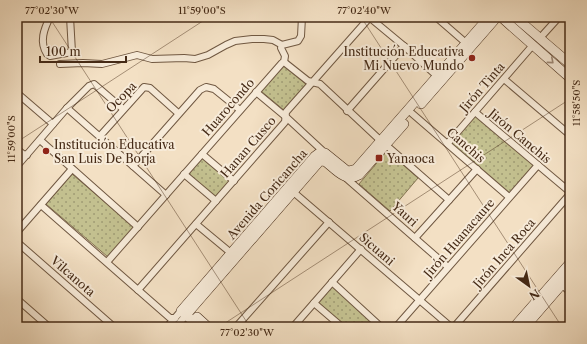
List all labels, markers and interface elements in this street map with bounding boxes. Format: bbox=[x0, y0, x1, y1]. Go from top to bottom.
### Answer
text: 77°02'30"W bbox=[25, 4, 80, 17]
text: 11°59'00"S bbox=[178, 4, 226, 17]
text: 77°02'40"W bbox=[337, 4, 392, 17]
scale bar bbox=[40, 38, 126, 64]
text: 100 m bbox=[46, 44, 81, 59]
place label: Institución Educativa Mi Nuevo Mundo bbox=[343, 44, 465, 73]
marker: Institución Educativa Mi Nuevo Mundo bbox=[467, 53, 477, 63]
one-way arrow bbox=[546, 57, 554, 64]
street label: Jirón Tinta bbox=[455, 59, 508, 117]
street label: Huarocondo bbox=[199, 75, 257, 139]
street label: Ocopa bbox=[103, 78, 140, 116]
text: 11°58'50"S bbox=[570, 80, 583, 126]
street label: Jirón Canchis bbox=[484, 104, 554, 166]
street label: Hanan Cusco bbox=[217, 113, 279, 181]
text: 11°59'00"S bbox=[5, 115, 18, 163]
street label: Canchis bbox=[444, 124, 488, 166]
place label: Institución Educativa San Luis De Borja bbox=[54, 137, 175, 166]
street label: Avenida Coricancha bbox=[223, 145, 311, 243]
marker: Institución Educativa San Luis De Borja bbox=[41, 146, 51, 156]
place label: Yanaoca bbox=[386, 151, 435, 166]
marker: Yanaoca bbox=[374, 153, 384, 163]
street label: Jirón Huanacaure bbox=[419, 195, 498, 282]
street label: Yauri bbox=[388, 198, 421, 230]
street label: Jirón Inca Roca bbox=[468, 215, 539, 292]
street label: Sicuani bbox=[356, 230, 398, 269]
street label: Vilcanota bbox=[47, 252, 99, 300]
north arrow bbox=[509, 266, 549, 306]
text: N bbox=[526, 286, 542, 303]
text: 77°02'30"W bbox=[220, 326, 275, 339]

